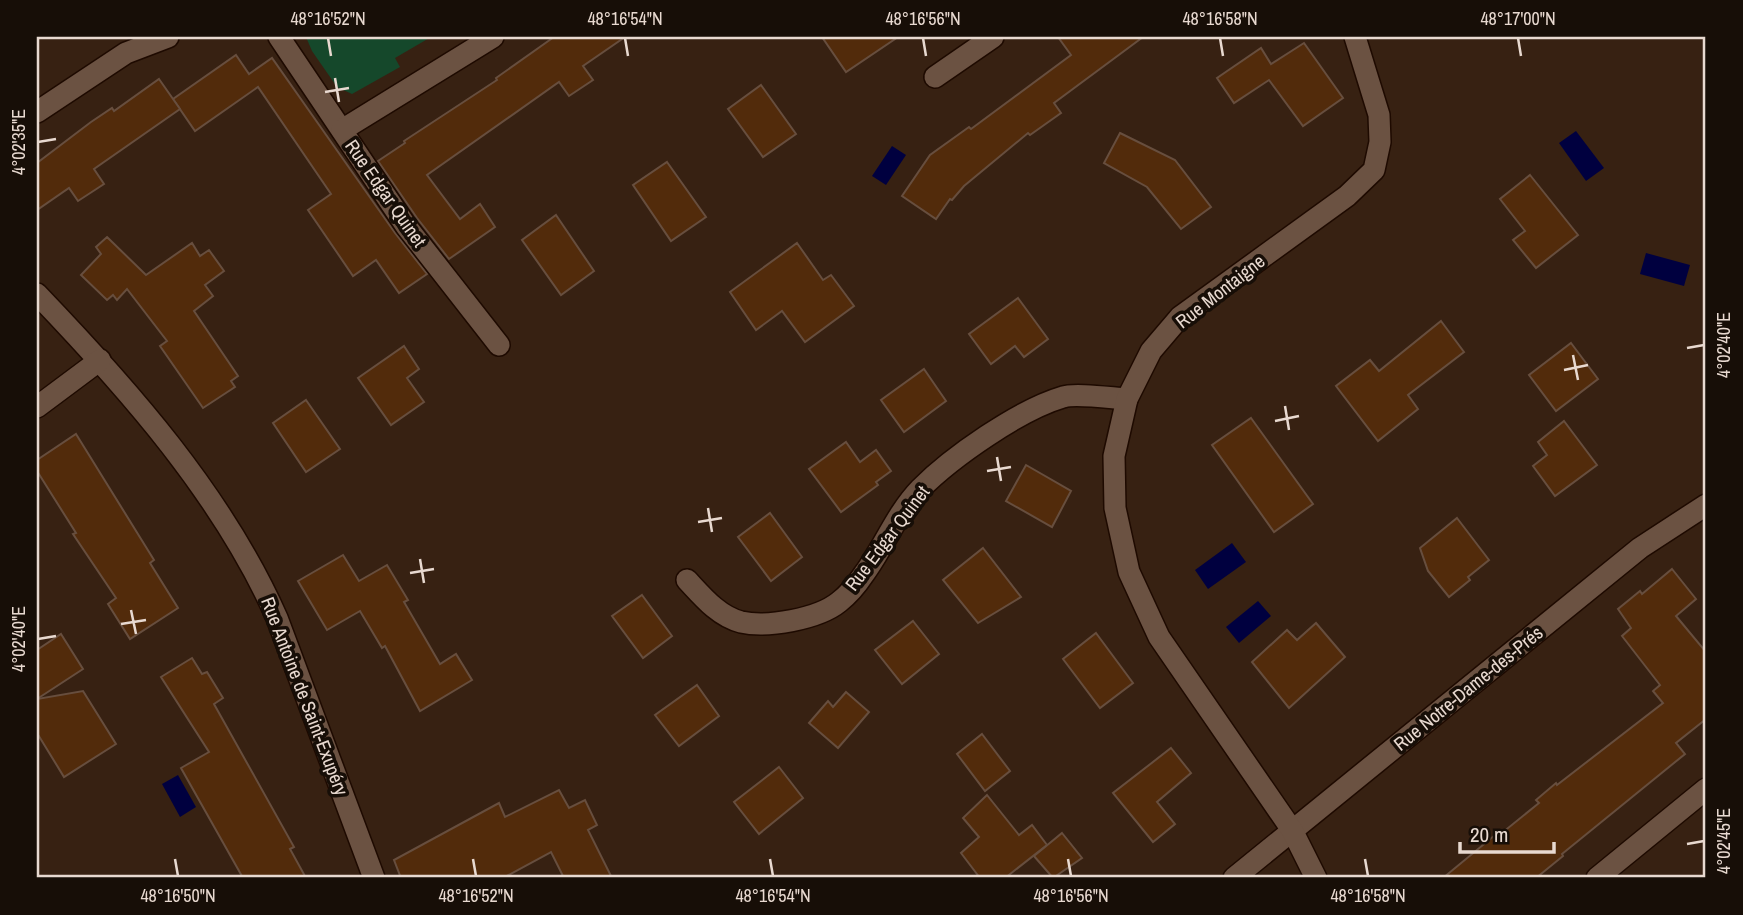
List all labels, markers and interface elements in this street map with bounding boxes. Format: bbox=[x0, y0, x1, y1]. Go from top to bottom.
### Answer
text: 48°16'52"N bbox=[290, 6, 366, 31]
text: 48°16'54"N bbox=[587, 6, 663, 31]
text: 48°16'56"N bbox=[885, 6, 961, 31]
text: 48°16'58"N bbox=[1182, 6, 1258, 31]
text: 48°17'00"N bbox=[1480, 6, 1556, 31]
text: 4°02'35"E bbox=[6, 109, 31, 175]
street label: Rue Edgar Quinet bbox=[339, 134, 433, 252]
street label: Rue Montaigne bbox=[1170, 248, 1270, 334]
text: 4°02'40"E bbox=[1711, 312, 1736, 378]
street label: Rue Edgar Quinet bbox=[839, 479, 936, 596]
street label: Rue Antoine de Saint-Exupéry bbox=[255, 593, 355, 799]
text: 4°02'40"E bbox=[6, 606, 31, 672]
street label: Rue Notre-Dame-des-Prés bbox=[1388, 619, 1548, 756]
text: 4°02'45"E bbox=[1711, 808, 1736, 874]
scale bar bbox=[1460, 810, 1554, 854]
text: 20 m bbox=[1470, 820, 1508, 849]
text: 48°16'50"N bbox=[140, 883, 216, 908]
text: 48°16'52"N bbox=[438, 883, 514, 908]
text: 48°16'54"N bbox=[735, 883, 811, 908]
text: 48°16'56"N bbox=[1033, 883, 1109, 908]
text: 48°16'58"N bbox=[1330, 883, 1406, 908]

